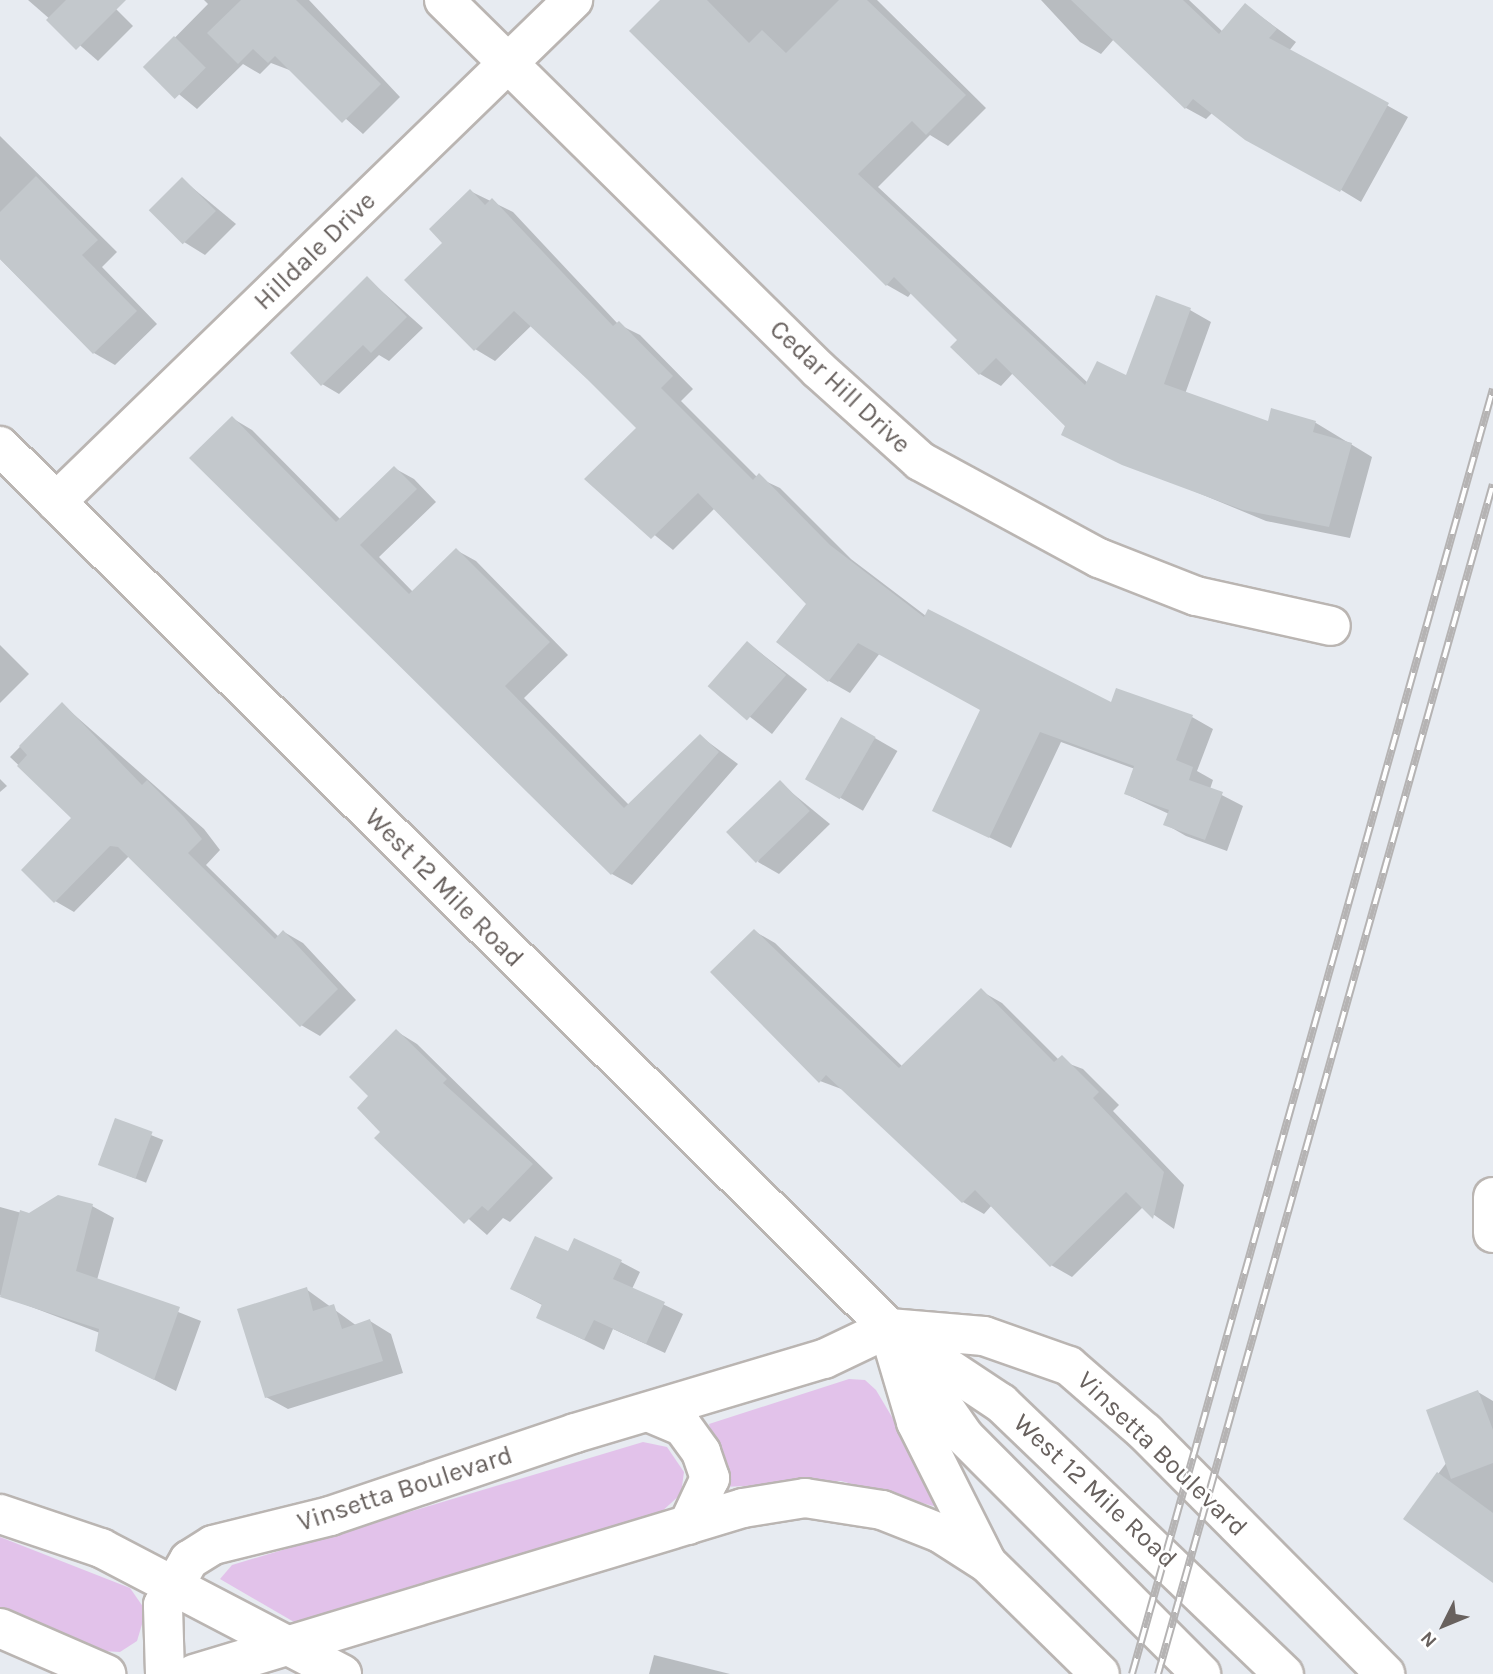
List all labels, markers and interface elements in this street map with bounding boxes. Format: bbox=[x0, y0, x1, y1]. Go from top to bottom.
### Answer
street label: Hilldale Drive bbox=[248, 185, 382, 317]
street label: Cedar Hill Drive bbox=[763, 314, 917, 460]
street label: West 12 Mile Road bbox=[358, 802, 530, 974]
street label: Vinsetta Boulevard bbox=[1071, 1365, 1253, 1543]
street label: West 12 Mile Road bbox=[1007, 1407, 1183, 1575]
street label: Vinsetta Boulevard bbox=[294, 1440, 516, 1538]
north arrow bbox=[1409, 1590, 1479, 1660]
text: N bbox=[1416, 1627, 1441, 1652]

